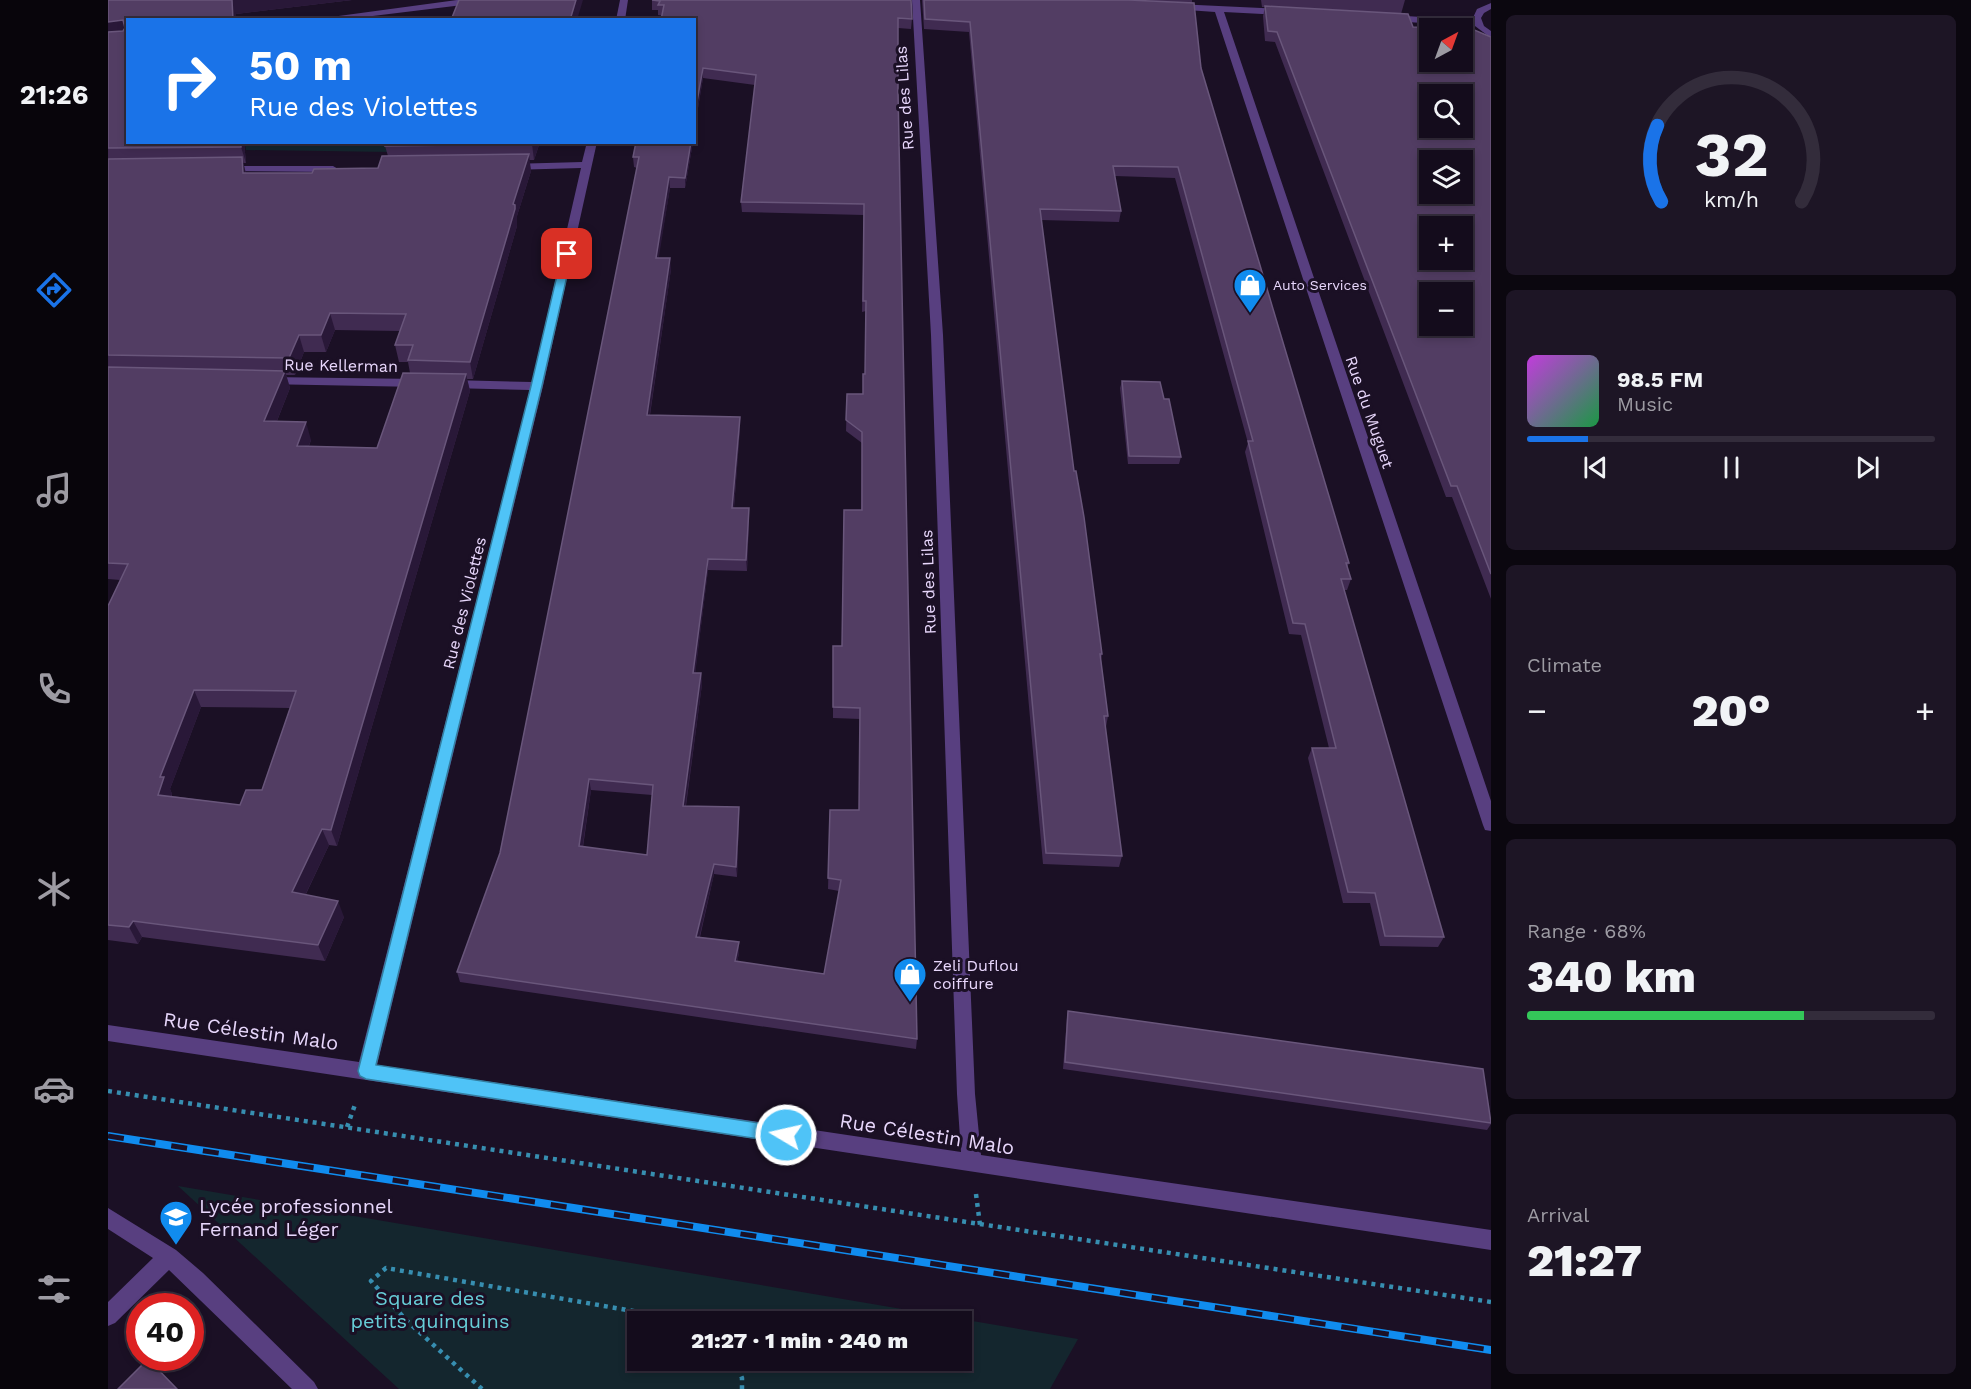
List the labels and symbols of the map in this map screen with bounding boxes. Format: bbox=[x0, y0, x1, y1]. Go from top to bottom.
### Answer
north arrow bbox=[1419, 18, 1473, 72]
street label: Rue des Lilas bbox=[891, 45, 918, 151]
pin bbox=[541, 228, 592, 279]
shop icon: Auto Services bbox=[1232, 267, 1268, 314]
place label: Auto Services bbox=[1273, 277, 1367, 293]
street label: Rue du Muguet bbox=[1341, 353, 1398, 471]
street label: Rue Kellerman bbox=[284, 355, 398, 376]
street label: Rue des Lilas bbox=[917, 529, 940, 634]
street label: Rue des Violettes bbox=[439, 535, 490, 671]
shop icon: Zeli Duflou coiffure bbox=[892, 956, 928, 1003]
place label: Zeli Duflou coiffure bbox=[933, 956, 1019, 993]
street label: Rue Célestin Malo bbox=[162, 1007, 340, 1055]
position arrow bbox=[754, 1103, 818, 1167]
street label: Rue Célestin Malo bbox=[838, 1108, 1016, 1160]
place label: Lycée professionnel Fernand Léger bbox=[199, 1194, 393, 1241]
school or university icon: Lycée professionnel Fernand Léger bbox=[158, 1199, 194, 1246]
park label: Square des petits quinquins bbox=[351, 1286, 509, 1333]
speed limit sign: 40 bbox=[126, 1293, 204, 1371]

